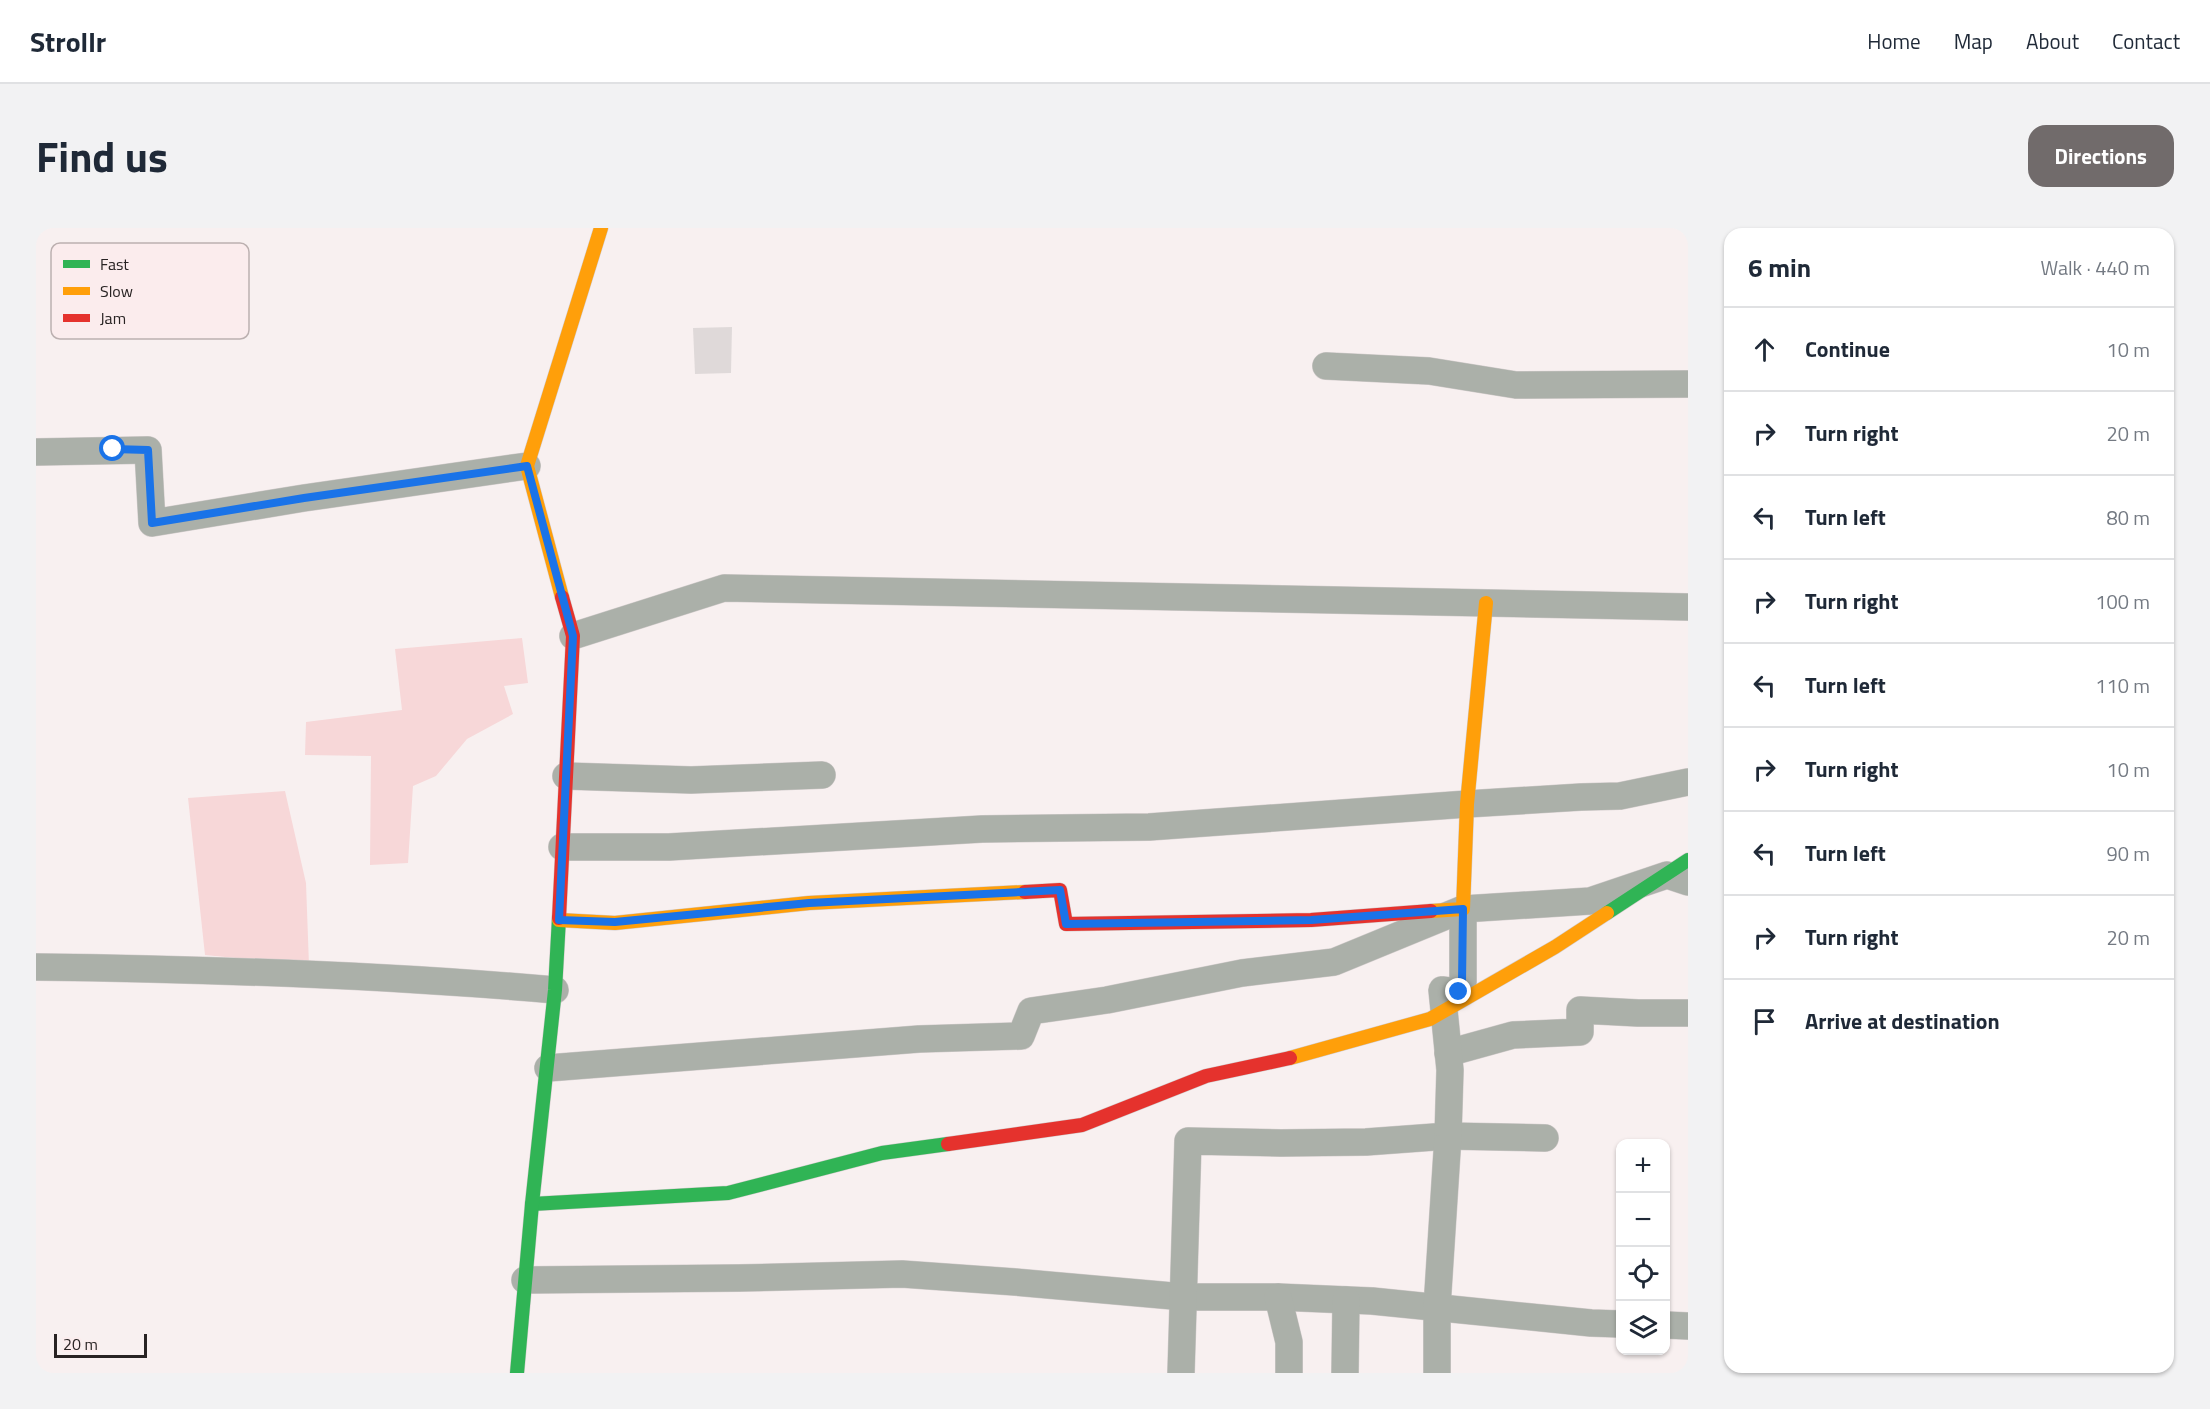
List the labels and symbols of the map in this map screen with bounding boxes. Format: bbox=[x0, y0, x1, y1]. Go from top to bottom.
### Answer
legend bbox=[51, 243, 249, 339]
text: Fast bbox=[100, 252, 129, 276]
text: Slow bbox=[100, 279, 133, 303]
text: Jam bbox=[100, 306, 126, 330]
route start bbox=[99, 435, 125, 461]
route end bbox=[1445, 978, 1471, 1004]
scale bar bbox=[54, 1331, 147, 1358]

